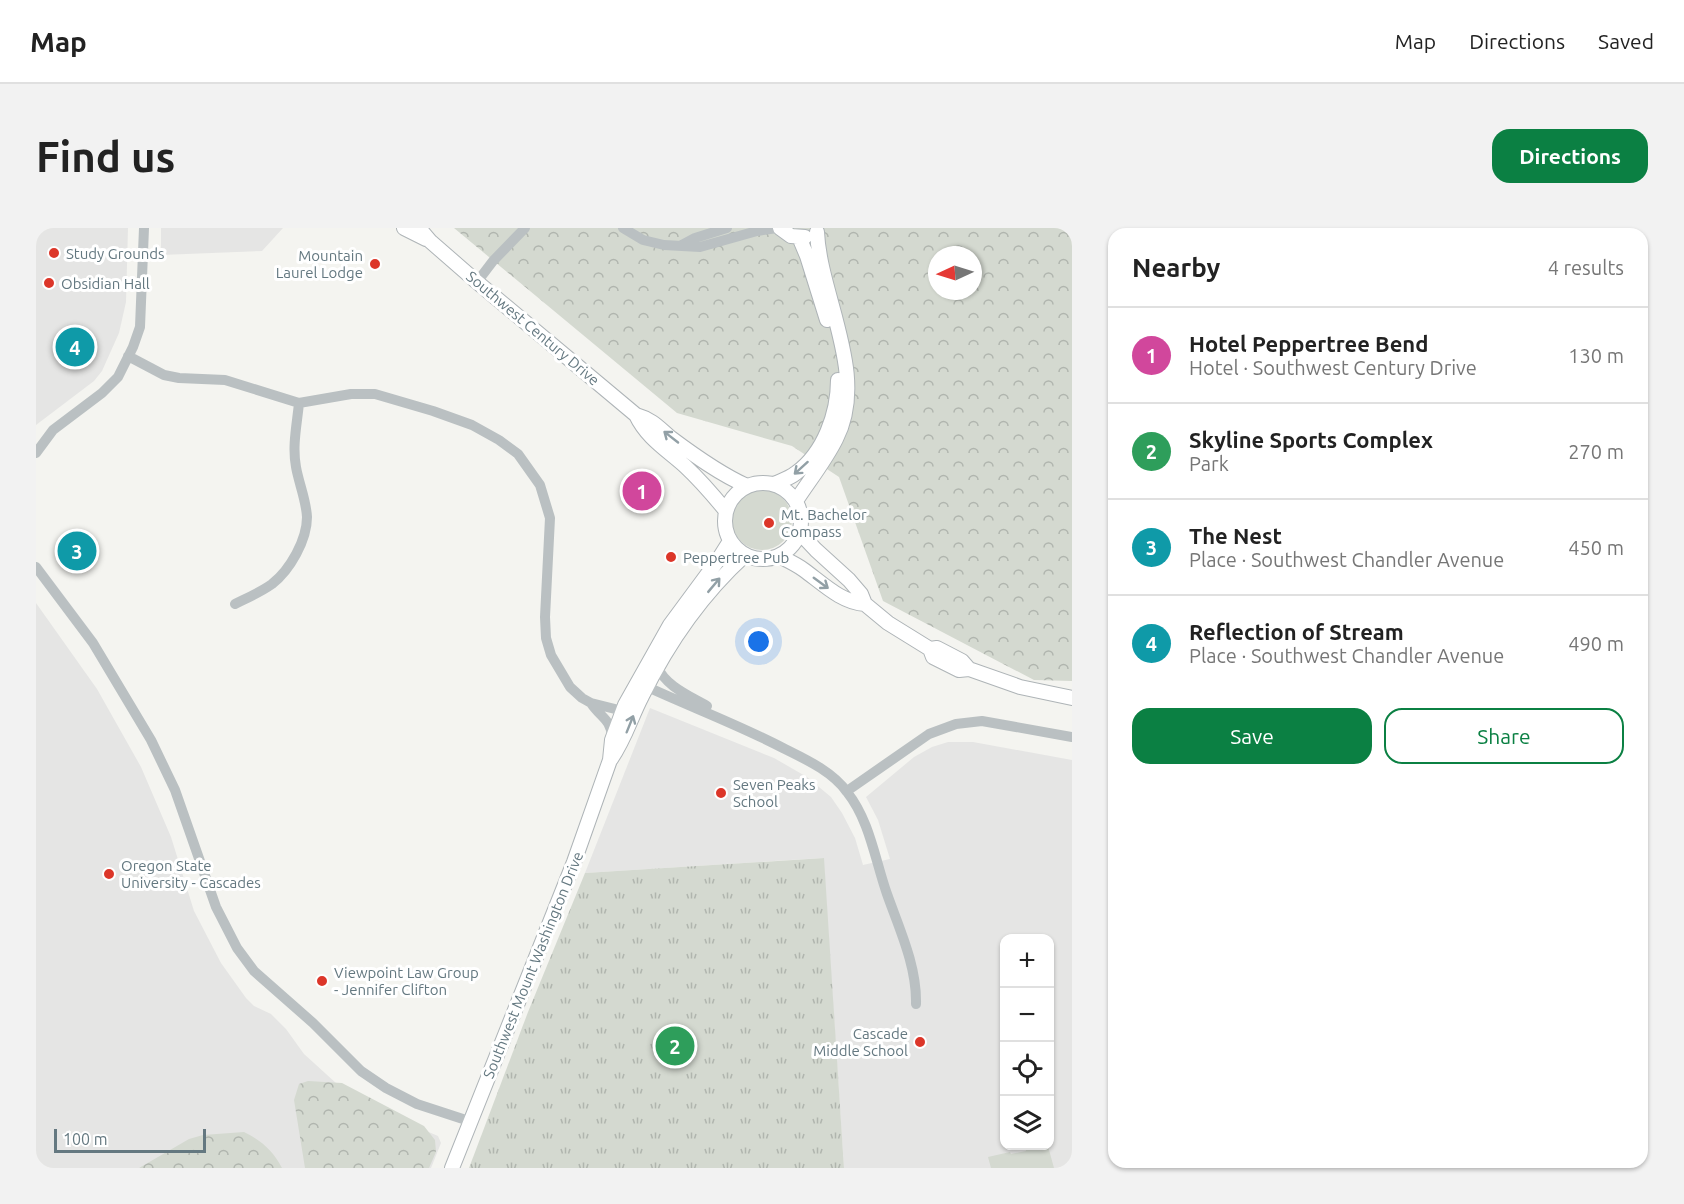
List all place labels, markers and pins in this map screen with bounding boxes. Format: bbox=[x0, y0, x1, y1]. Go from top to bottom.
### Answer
place label: Study Grounds bbox=[66, 245, 165, 262]
marker: Study Grounds bbox=[47, 246, 61, 260]
place label: Mountain Laurel Lodge bbox=[276, 247, 363, 281]
marker: Mountain Laurel Lodge bbox=[368, 257, 382, 271]
place label: Obsidian Hall bbox=[61, 275, 150, 292]
marker: Obsidian Hall bbox=[42, 276, 56, 290]
pin: 4 bbox=[56, 324, 94, 370]
pin: 1 bbox=[622, 468, 662, 514]
place label: Mt. Bachelor Compass bbox=[781, 506, 867, 540]
marker: Mt. Bachelor Compass bbox=[762, 516, 776, 530]
pin: 3 bbox=[58, 528, 96, 574]
place label: Peppertree Pub bbox=[683, 549, 789, 566]
marker: Peppertree Pub bbox=[664, 550, 678, 564]
place label: Seven Peaks School bbox=[733, 776, 815, 810]
marker: Seven Peaks School bbox=[714, 786, 728, 800]
place label: Oregon State University - Cascades bbox=[121, 857, 261, 891]
marker: Oregon State University - Cascades bbox=[102, 867, 116, 881]
place label: Viewpoint Law Group - Jennifer Clifton bbox=[334, 964, 479, 998]
marker: Viewpoint Law Group - Jennifer Clifton bbox=[315, 974, 329, 988]
pin: 2 bbox=[656, 1024, 694, 1068]
place label: Cascade Middle School bbox=[813, 1025, 908, 1059]
marker: Cascade Middle School bbox=[913, 1035, 927, 1049]

